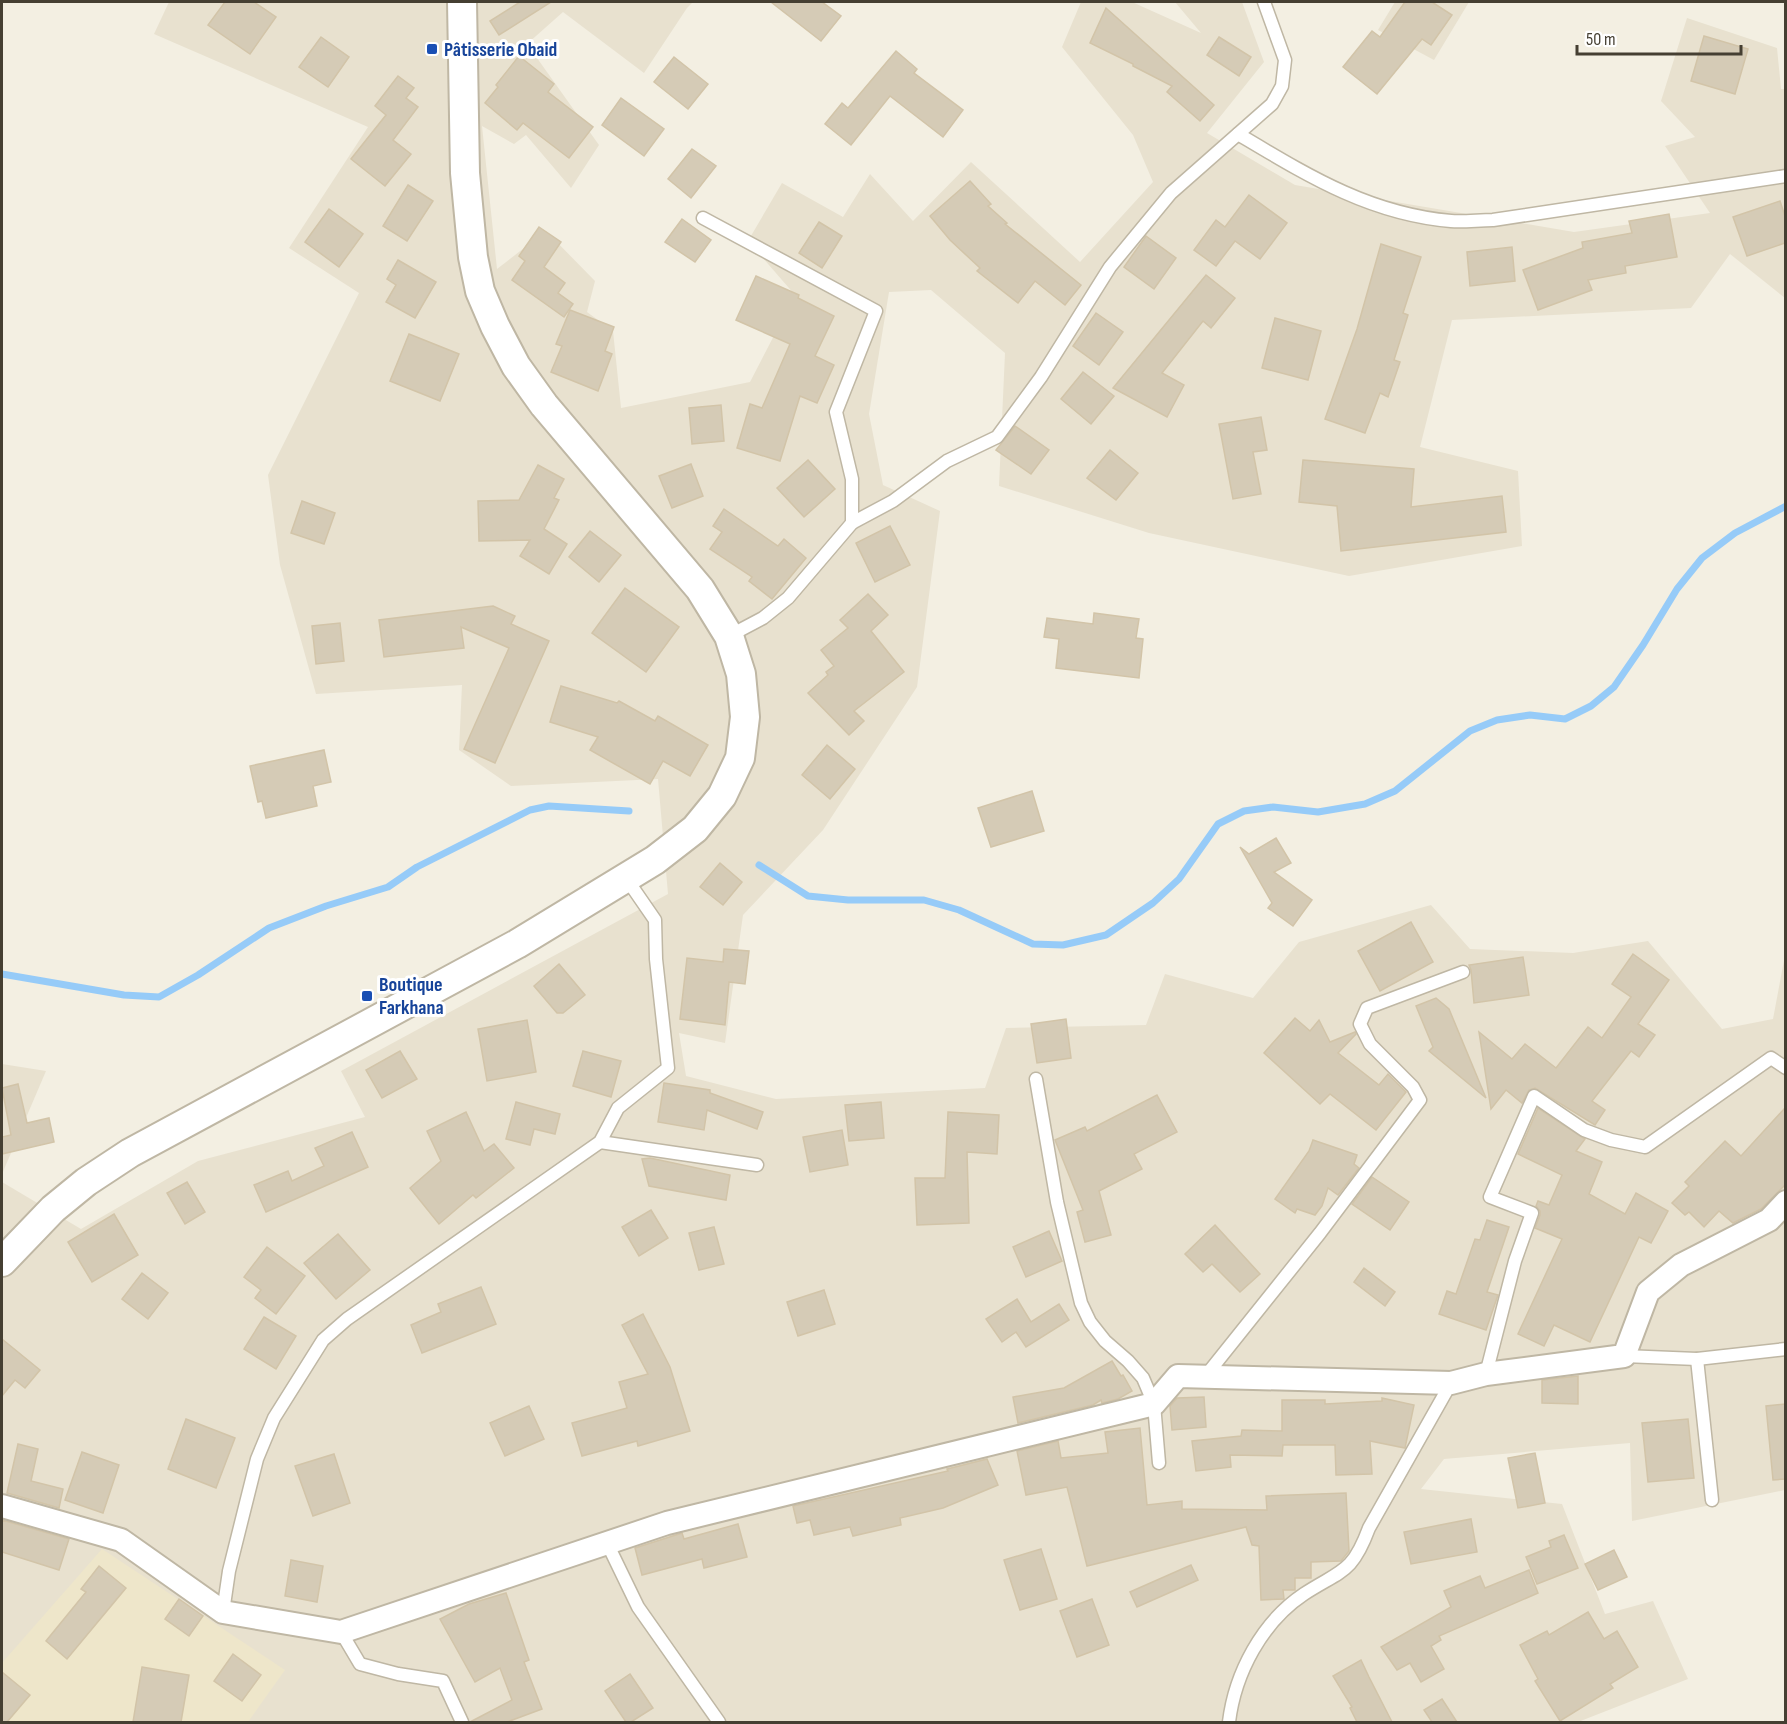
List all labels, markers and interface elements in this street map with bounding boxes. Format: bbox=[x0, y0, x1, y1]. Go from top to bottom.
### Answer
scale bar bbox=[1577, 18, 1740, 56]
text: 50 m bbox=[1586, 29, 1616, 50]
place label: Pâtisserie Obaid bbox=[444, 38, 557, 62]
marker: Pâtisserie Obaid bbox=[425, 42, 439, 56]
place label: Boutique Farkhana bbox=[379, 973, 444, 1020]
marker: Boutique Farkhana bbox=[360, 989, 374, 1003]

